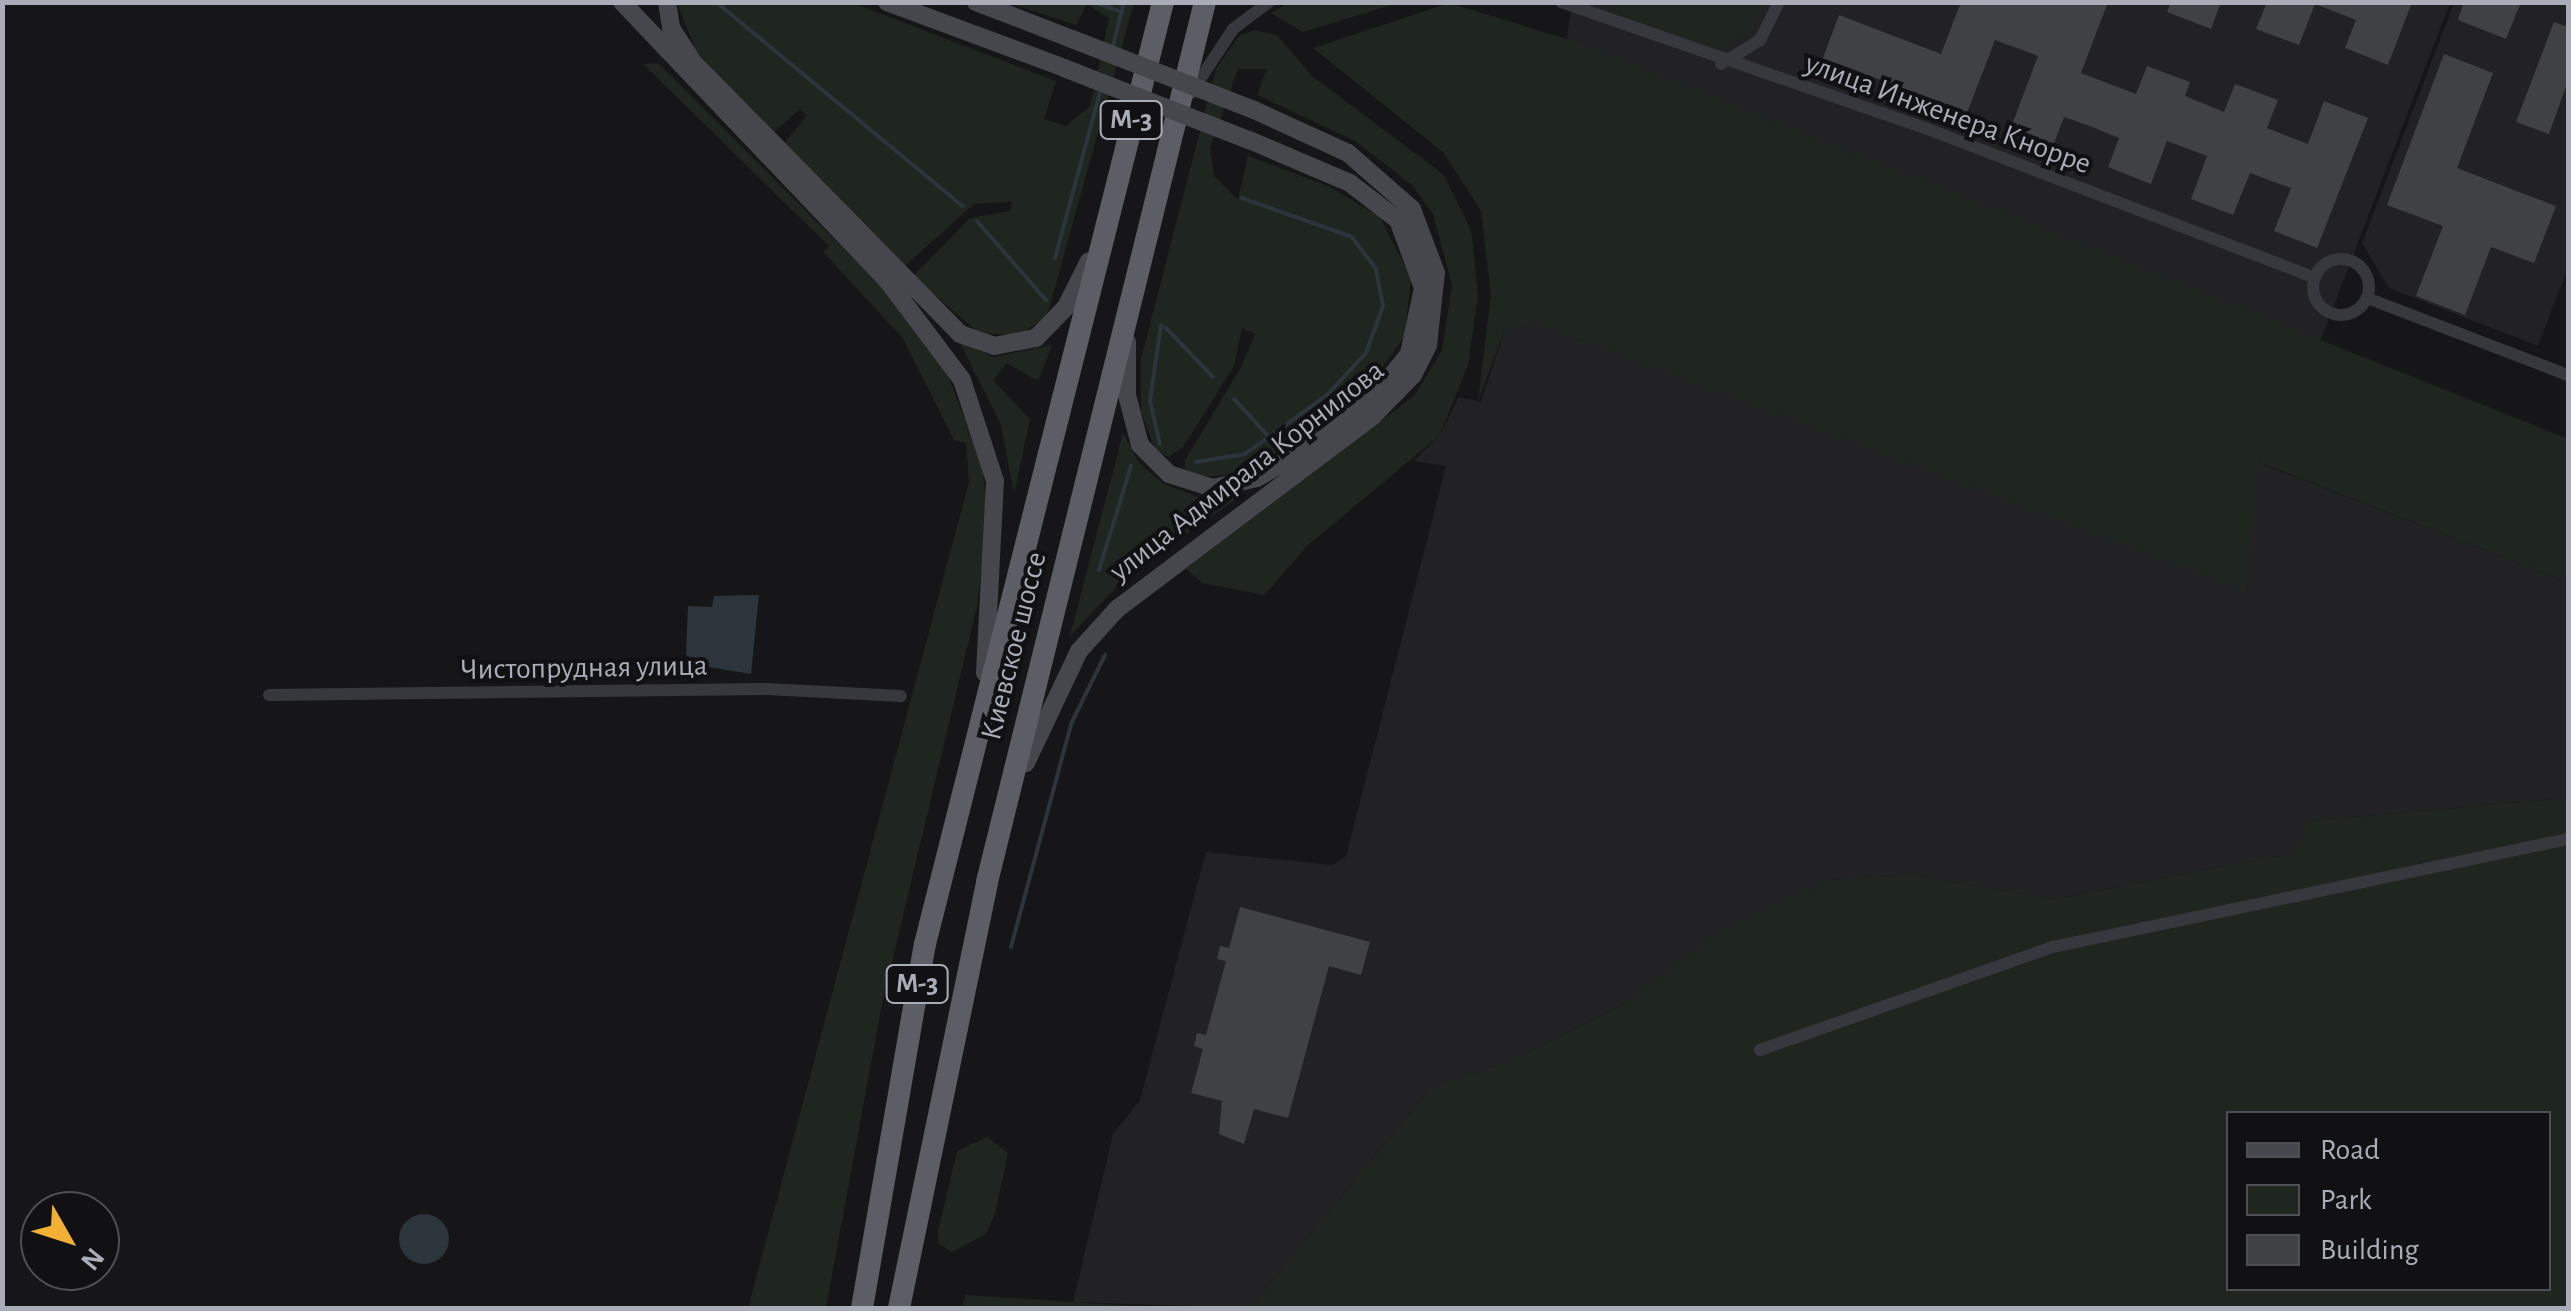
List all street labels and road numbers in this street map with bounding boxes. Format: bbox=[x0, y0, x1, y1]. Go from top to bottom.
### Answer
street label: улица Инженера Кнорре bbox=[1800, 45, 2096, 183]
road number: М-3 bbox=[1098, 97, 1164, 143]
street label: улица Адмирала Корнилова bbox=[1103, 353, 1391, 589]
street label: Киевское шоссе bbox=[973, 548, 1055, 744]
street label: Чистопрудная улица bbox=[460, 648, 708, 688]
road number: М-3 bbox=[884, 961, 950, 1007]

